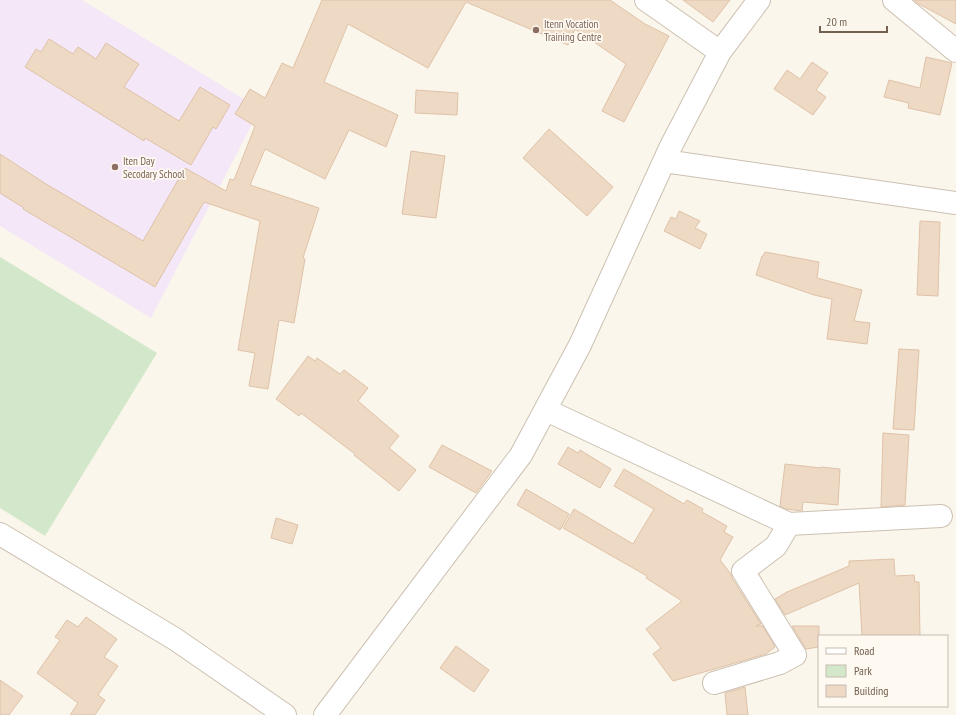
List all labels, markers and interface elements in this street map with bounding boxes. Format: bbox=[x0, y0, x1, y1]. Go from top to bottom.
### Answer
scale bar bbox=[820, 8, 887, 34]
text: 20 m bbox=[826, 14, 847, 29]
place label: Itenn Vocation Training Centre bbox=[544, 17, 602, 44]
marker: Itenn Vocation Training Centre bbox=[531, 25, 541, 35]
place label: Iten Day Secodary School bbox=[123, 154, 185, 181]
marker: Iten Day Secodary School bbox=[110, 162, 120, 172]
legend bbox=[818, 635, 948, 707]
text: Road bbox=[854, 643, 874, 658]
text: Park bbox=[854, 663, 872, 678]
text: Building bbox=[854, 683, 889, 698]

